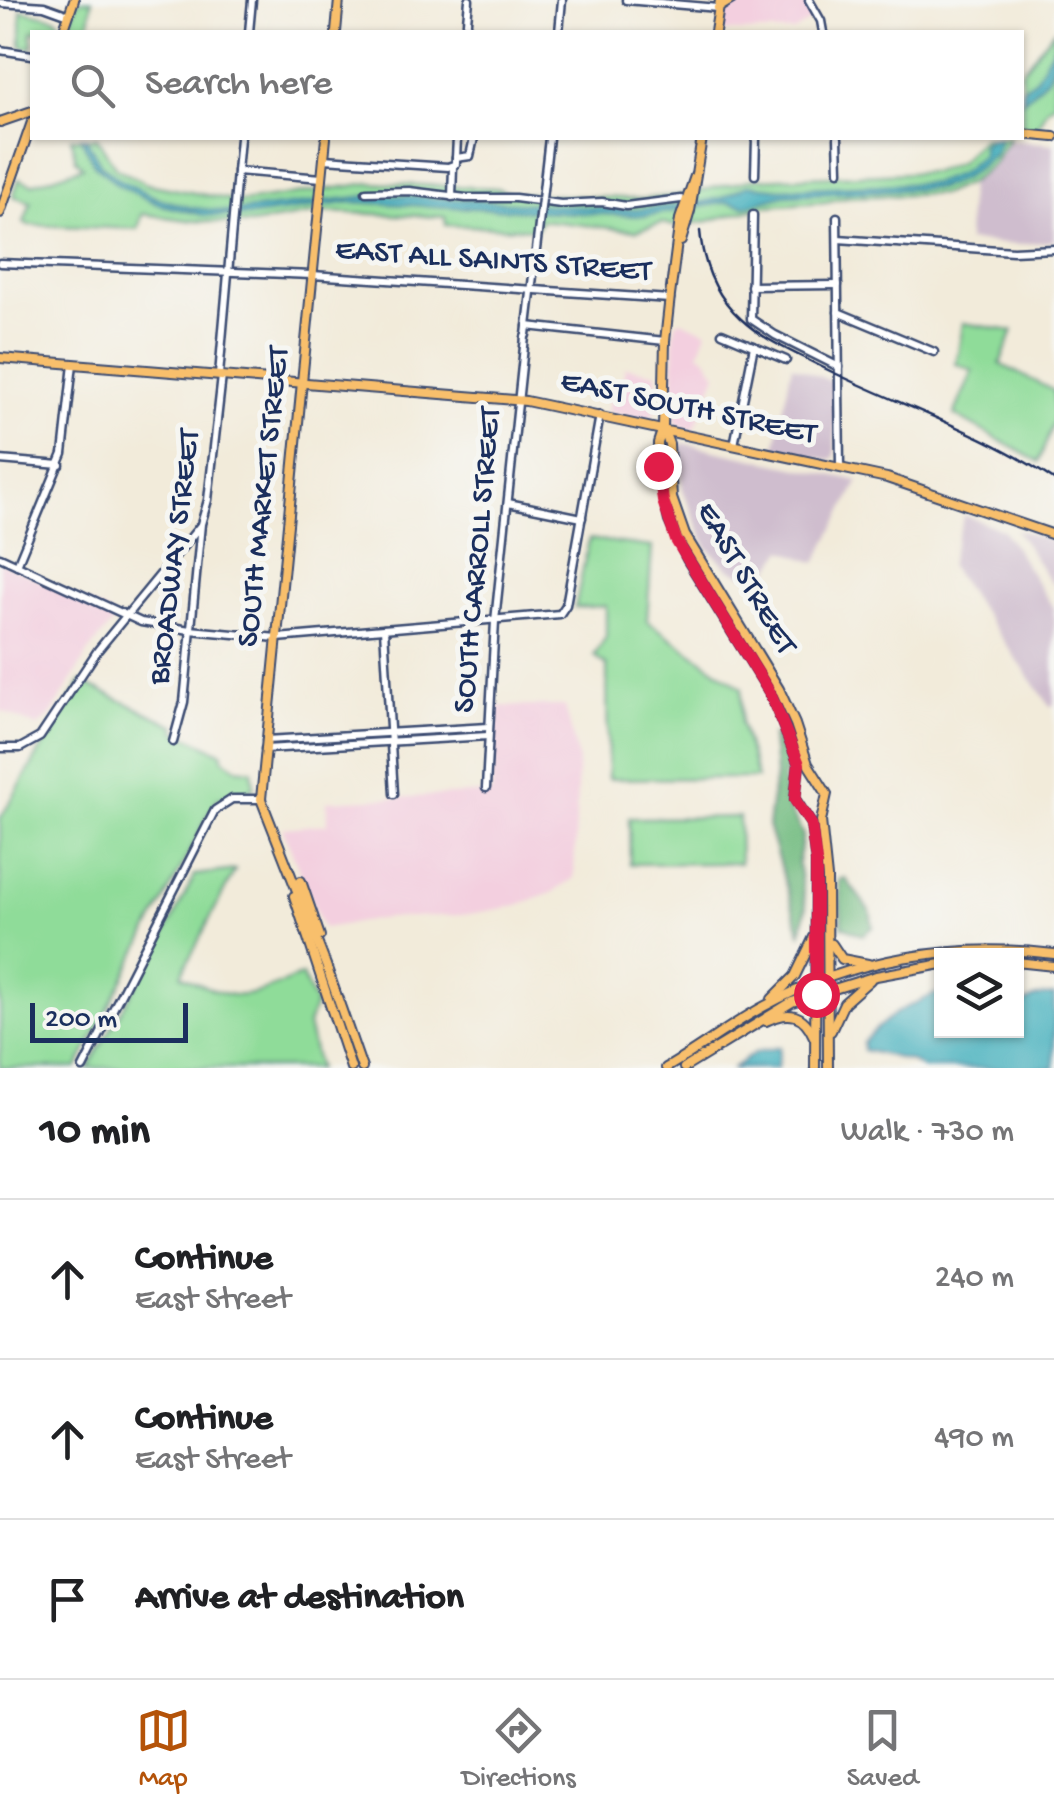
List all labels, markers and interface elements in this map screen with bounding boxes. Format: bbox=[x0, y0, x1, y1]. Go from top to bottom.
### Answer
search box bbox=[30, 30, 1024, 140]
icon: search bbox=[65, 58, 120, 113]
text: Search here bbox=[145, 63, 332, 107]
street label: EAST ALL SAINTS STREET bbox=[334, 232, 654, 292]
street label: SOUTH MARKET STREET bbox=[230, 343, 300, 649]
street label: EAST SOUTH STREET bbox=[557, 363, 821, 455]
street label: SOUTH CARROLL STREET bbox=[447, 404, 511, 715]
street label: BROADWAY STREET bbox=[141, 426, 211, 688]
route end bbox=[636, 444, 682, 490]
street label: EAST STREET bbox=[686, 496, 805, 663]
map controls bbox=[934, 948, 1024, 1038]
button: layers bbox=[934, 948, 1024, 1038]
route start bbox=[794, 972, 840, 1018]
scale bar bbox=[30, 998, 188, 1042]
text: 200 m bbox=[45, 1004, 117, 1037]
text: 10 min bbox=[40, 1109, 150, 1158]
text: Walk · 730 m bbox=[841, 1114, 1014, 1152]
text: Continue bbox=[135, 1238, 273, 1282]
icon: ahead bbox=[40, 1252, 95, 1307]
text: 240 m bbox=[935, 1260, 1014, 1298]
text: East Street bbox=[135, 1282, 290, 1320]
text: Continue bbox=[135, 1398, 273, 1442]
icon: ahead bbox=[40, 1412, 95, 1467]
text: 490 m bbox=[934, 1420, 1014, 1458]
text: East Street bbox=[135, 1442, 290, 1480]
icon: arrive bbox=[40, 1572, 95, 1627]
text: Arrive at destination bbox=[135, 1577, 464, 1621]
tab: Map bbox=[136, 1703, 191, 1796]
tab: Directions bbox=[462, 1703, 576, 1796]
tab: Saved bbox=[847, 1703, 918, 1796]

